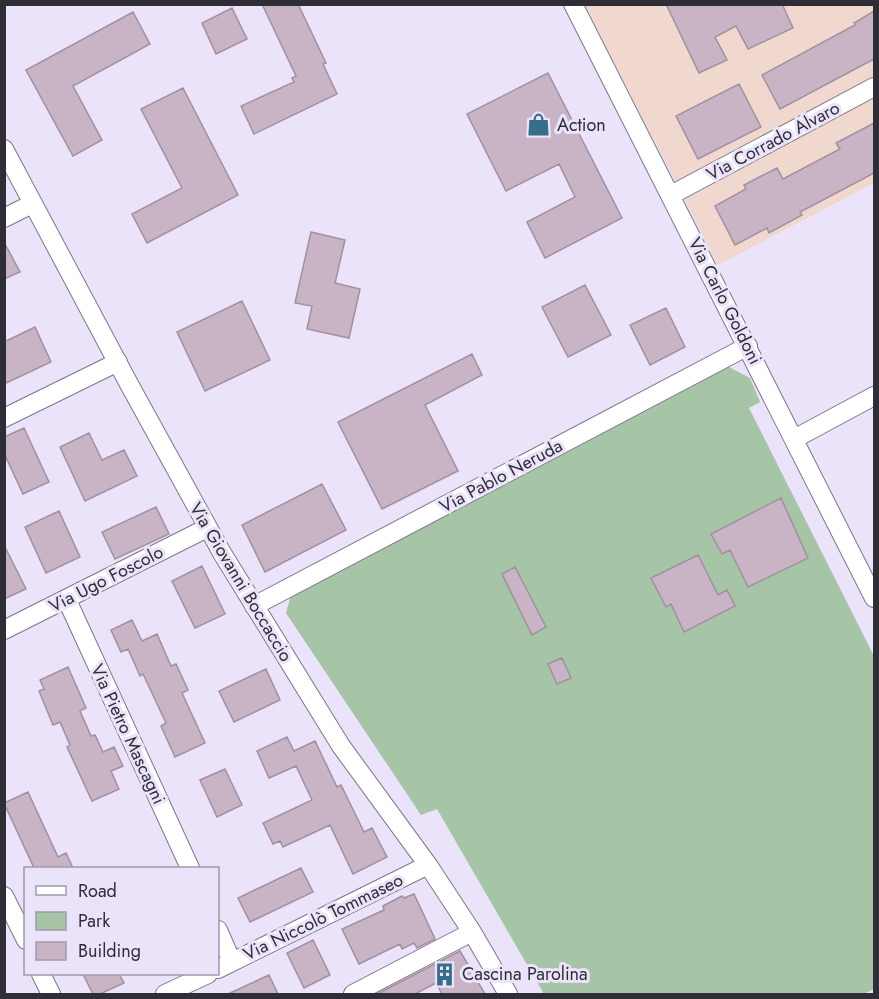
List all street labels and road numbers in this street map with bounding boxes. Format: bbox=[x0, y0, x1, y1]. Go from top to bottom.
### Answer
street label: Via Corrado Alvaro bbox=[702, 95, 844, 187]
street label: Via Carlo Goldoni bbox=[682, 233, 768, 369]
street label: Via Pablo Neruda bbox=[435, 433, 567, 519]
street label: Via Giovanni Boccaccio bbox=[183, 497, 299, 667]
street label: Via Ugo Foscolo bbox=[44, 539, 168, 619]
street label: Via Pietro Mascagni bbox=[84, 660, 172, 808]
street label: Via Niccolò Tommaseo bbox=[239, 867, 408, 967]

